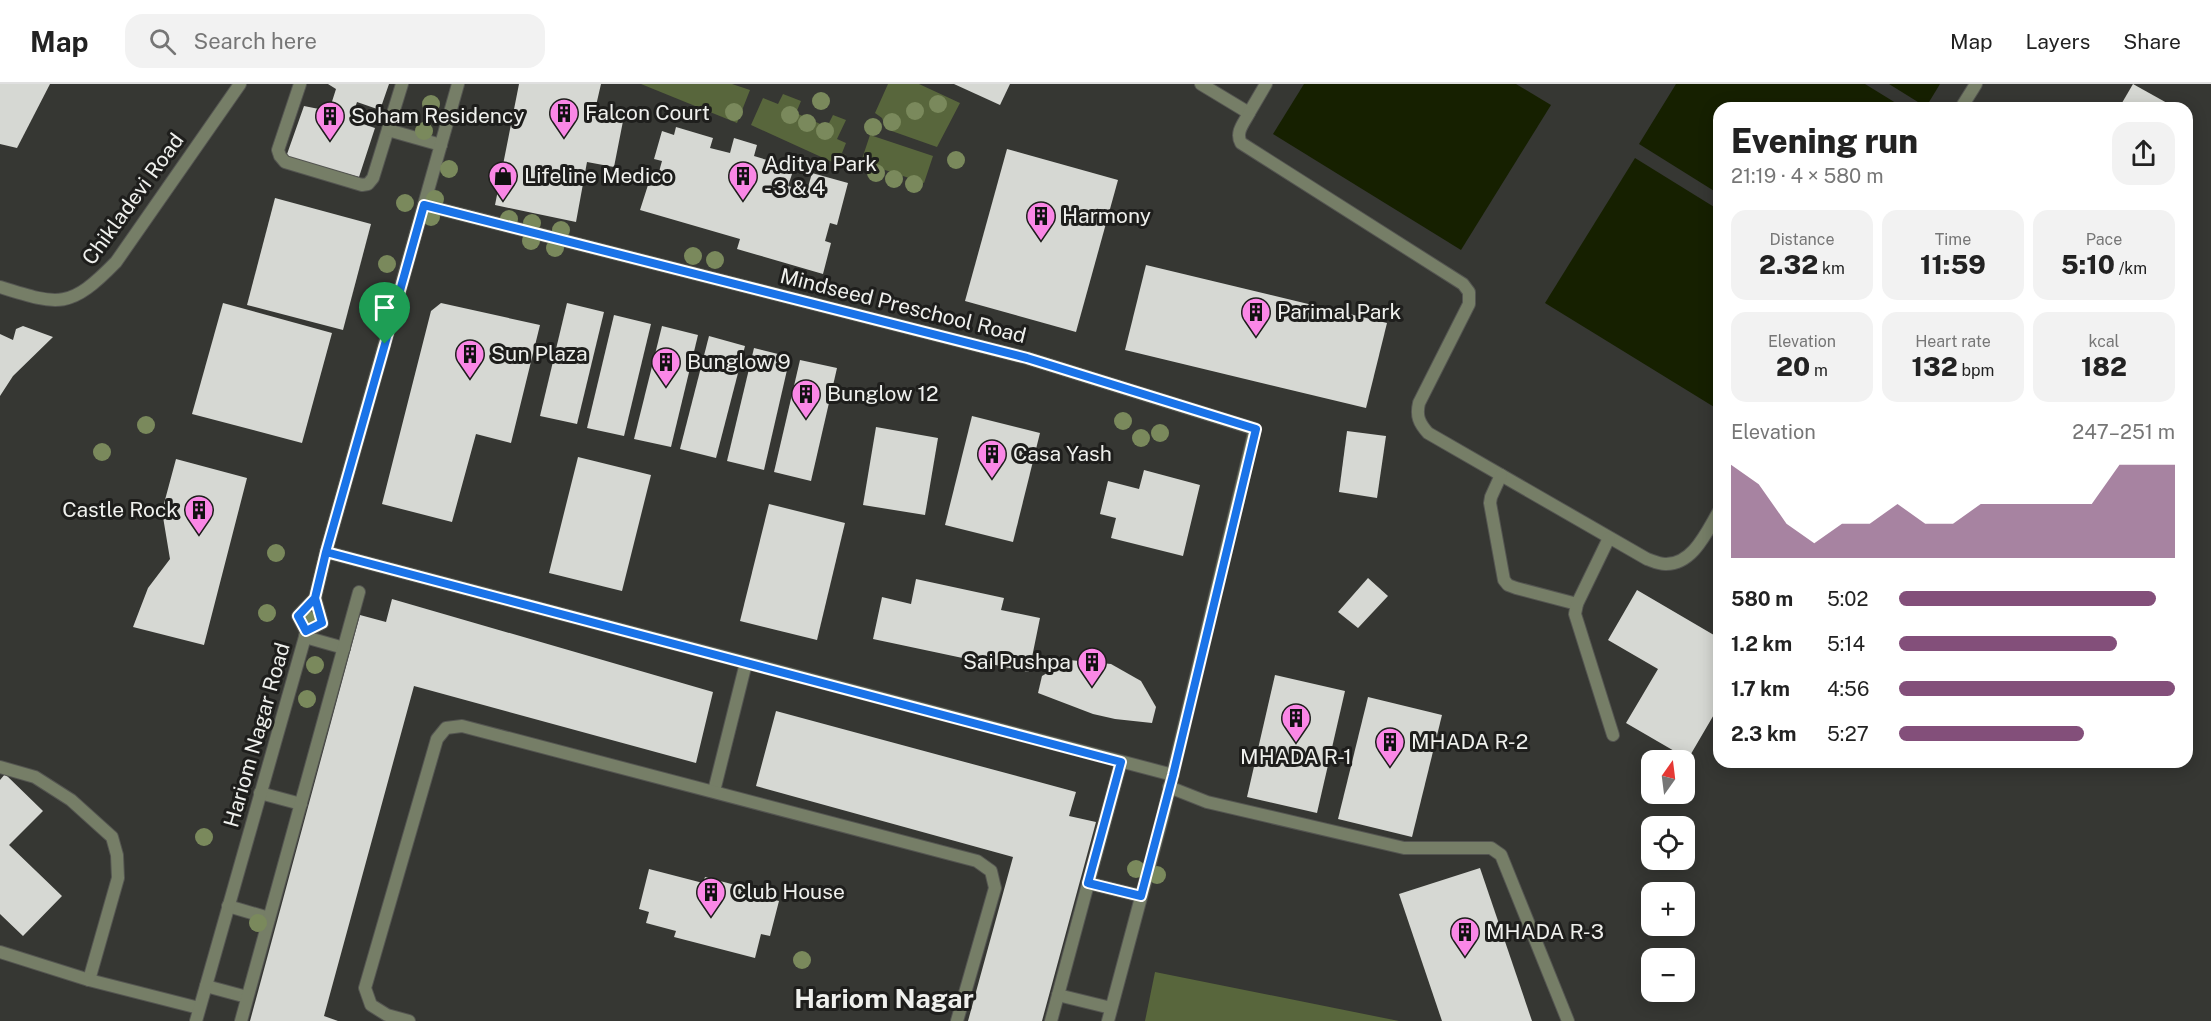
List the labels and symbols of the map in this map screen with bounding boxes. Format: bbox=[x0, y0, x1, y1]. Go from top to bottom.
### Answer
building icon: Falcon Court bbox=[548, 97, 580, 139]
building icon: Soham Residency bbox=[314, 100, 346, 142]
place label: Falcon Court bbox=[585, 100, 710, 125]
place label: Soham Residency bbox=[351, 103, 524, 128]
street label: Chikladevi Road bbox=[77, 128, 189, 269]
place label: Aditya Park - 3 & 4 bbox=[764, 151, 877, 200]
shop icon: Lifeline Medico bbox=[487, 160, 519, 202]
building icon: Aditya Park - 3 & 4 bbox=[727, 160, 759, 202]
place label: Lifeline Medico bbox=[524, 163, 673, 188]
building icon: Harmony bbox=[1025, 200, 1057, 242]
place label: Harmony bbox=[1062, 203, 1151, 228]
street label: Mindseed Preschool Road bbox=[777, 263, 1029, 348]
pin bbox=[359, 282, 410, 344]
building icon: Parimal Park bbox=[1240, 296, 1272, 338]
place label: Parimal Park bbox=[1277, 299, 1402, 324]
building icon: Sun Plaza bbox=[454, 338, 486, 380]
place label: Sun Plaza bbox=[491, 341, 588, 366]
building icon: Bunglow 9 bbox=[650, 346, 682, 388]
place label: Bunglow 9 bbox=[687, 349, 791, 374]
building icon: Bunglow 12 bbox=[790, 378, 822, 420]
place label: Bunglow 12 bbox=[827, 381, 939, 406]
building icon: Casa Yash bbox=[976, 438, 1008, 480]
place label: Casa Yash bbox=[1013, 441, 1112, 466]
building icon: Castle Rock bbox=[183, 494, 215, 536]
place label: Castle Rock bbox=[62, 497, 178, 522]
street label: Hariom Nagar Road bbox=[218, 640, 295, 830]
building icon: Sai Pushpa bbox=[1076, 646, 1108, 688]
place label: Sai Pushpa bbox=[963, 649, 1071, 674]
building icon: MHADA R-1 bbox=[1280, 702, 1312, 744]
building icon: MHADA R-2 bbox=[1374, 726, 1406, 768]
place label: MHADA R-2 bbox=[1411, 729, 1528, 754]
place label: MHADA R-1 bbox=[1240, 744, 1352, 769]
north arrow bbox=[1641, 750, 1695, 804]
building icon: Club House bbox=[695, 876, 727, 918]
place label: Club House bbox=[732, 879, 845, 904]
building icon: MHADA R-3 bbox=[1449, 916, 1481, 958]
place label: MHADA R-3 bbox=[1486, 919, 1604, 944]
district label: Hariom Nagar bbox=[794, 982, 974, 1014]

